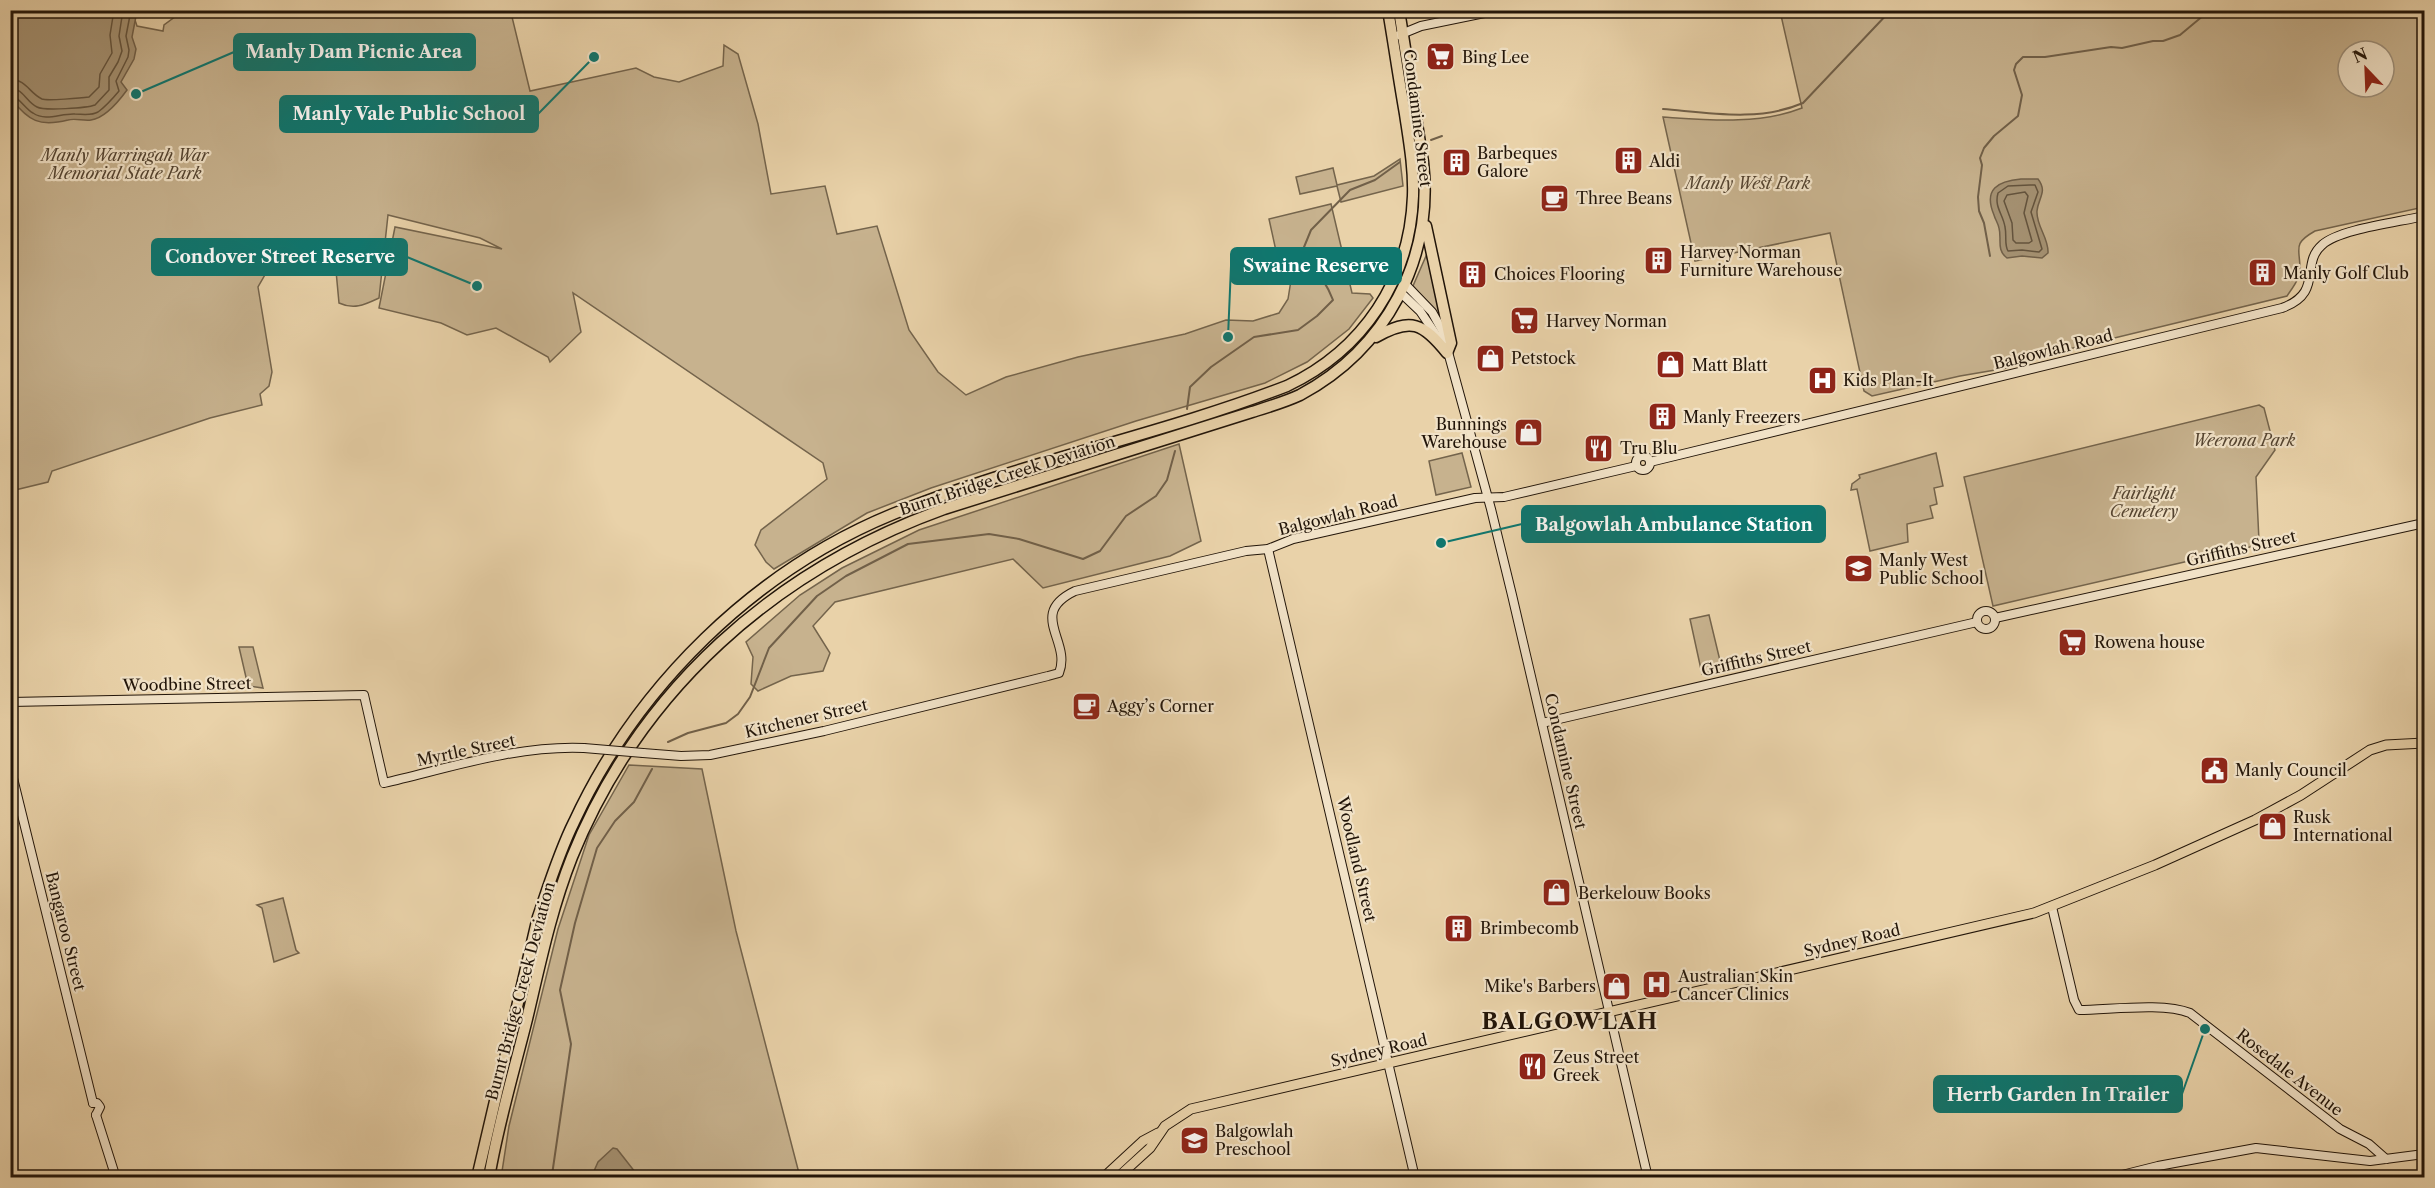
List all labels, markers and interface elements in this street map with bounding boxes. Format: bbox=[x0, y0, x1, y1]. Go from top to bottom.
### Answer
callout: Manly Dam Picnic Area bbox=[234, 34, 475, 70]
north arrow bbox=[2336, 39, 2396, 99]
text: Manly Dam Picnic Area bbox=[246, 41, 463, 63]
supermarket icon: Bing Lee bbox=[1425, 41, 1457, 73]
text: N bbox=[2350, 43, 2371, 67]
place label: Bing Lee bbox=[1462, 47, 1529, 67]
street label: Condamine Street bbox=[1400, 48, 1436, 188]
callout: Manly Vale Public School bbox=[280, 96, 538, 132]
text: Manly Vale Public School bbox=[293, 103, 525, 125]
place label: Barbeques Galore bbox=[1477, 143, 1557, 181]
park label: Manly Warringah War Memorial State Park bbox=[39, 145, 210, 183]
building icon: Aldi bbox=[1612, 145, 1644, 177]
building icon: Barbeques Galore bbox=[1440, 146, 1472, 178]
place label: Aldi bbox=[1648, 151, 1680, 171]
park label: Manly West Park bbox=[1684, 173, 1811, 193]
cafe icon: Three Beans bbox=[1539, 182, 1571, 214]
place label: Three Beans bbox=[1576, 188, 1672, 208]
callout: Condover Street Reserve bbox=[152, 239, 407, 275]
place label: Harvey Norman Furniture Warehouse bbox=[1680, 242, 1842, 280]
building icon: Harvey Norman Furniture Warehouse bbox=[1643, 245, 1675, 277]
text: Condover Street Reserve bbox=[165, 246, 395, 268]
callout: Swaine Reserve bbox=[1231, 248, 1401, 284]
text: Swaine Reserve bbox=[1243, 255, 1389, 277]
building icon: Manly Golf Club bbox=[2246, 257, 2278, 289]
building icon: Choices Flooring bbox=[1457, 258, 1489, 290]
place label: Manly Golf Club bbox=[2283, 263, 2409, 283]
place label: Choices Flooring bbox=[1494, 264, 1625, 284]
supermarket icon: Harvey Norman bbox=[1509, 305, 1541, 337]
place label: Harvey Norman bbox=[1546, 311, 1667, 331]
street label: Balgowlah Road bbox=[1991, 324, 2115, 373]
shop icon: Petstock bbox=[1474, 342, 1506, 374]
place label: Petstock bbox=[1511, 348, 1577, 368]
shop icon: Matt Blatt bbox=[1655, 349, 1687, 381]
place label: Matt Blatt bbox=[1692, 355, 1768, 375]
hospital icon: Kids Plan-It bbox=[1806, 364, 1838, 396]
place label: Kids Plan-It bbox=[1843, 370, 1934, 390]
building icon: Manly Freezers bbox=[1646, 401, 1678, 433]
place label: Manly Freezers bbox=[1683, 407, 1801, 427]
place label: Bunnings Warehouse bbox=[1420, 414, 1507, 452]
shop icon: Bunnings Warehouse bbox=[1512, 417, 1544, 449]
park label: Weerona Park bbox=[2193, 430, 2296, 450]
street label: Burnt Bridge Creek Deviation bbox=[897, 431, 1117, 519]
restaurant icon: Tru Blu bbox=[1583, 432, 1615, 464]
place label: Tru Blu bbox=[1620, 438, 1678, 458]
park label: Fairlight Cemetery bbox=[2110, 483, 2178, 521]
street label: Balgowlah Road bbox=[1276, 490, 1400, 539]
callout: Balgowlah Ambulance Station bbox=[1522, 506, 1825, 542]
text: Balgowlah Ambulance Station bbox=[1535, 514, 1814, 536]
street label: Griffiths Street bbox=[2184, 526, 2298, 570]
place label: Manly West Public School bbox=[1879, 550, 1984, 588]
school or university icon: Manly West Public School bbox=[1842, 553, 1874, 585]
supermarket icon: Rowena house bbox=[2057, 626, 2089, 658]
place label: Rowena house bbox=[2094, 632, 2205, 652]
street label: Griffiths Street bbox=[1699, 636, 1813, 680]
street label: Woodbine Street bbox=[122, 673, 252, 695]
cafe icon: Aggy’s Corner bbox=[1070, 690, 1102, 722]
street label: Condamine Street bbox=[1541, 691, 1591, 831]
street label: Kitchener Street bbox=[743, 694, 870, 742]
place label: Aggy’s Corner bbox=[1106, 696, 1214, 716]
street label: Myrtle Street bbox=[415, 730, 518, 770]
public building icon: Manly Council bbox=[2198, 754, 2230, 786]
place label: Manly Council bbox=[2235, 760, 2347, 780]
street label: Woodland Street bbox=[1333, 793, 1381, 924]
place label: Rusk International bbox=[2293, 807, 2393, 845]
shop icon: Rusk International bbox=[2256, 810, 2288, 842]
street label: Bangaroo Street bbox=[42, 869, 91, 993]
shop icon: Berkelouw Books bbox=[1541, 877, 1573, 909]
street label: Burnt Bridge Creek Deviation bbox=[481, 879, 559, 1103]
place label: Berkelouw Books bbox=[1578, 883, 1711, 903]
building icon: Brimbecomb bbox=[1443, 912, 1475, 944]
place label: Brimbecomb bbox=[1480, 918, 1579, 938]
street label: Sydney Road bbox=[1802, 919, 1903, 961]
place label: Australian Skin Cancer Clinics bbox=[1677, 966, 1793, 1004]
hospital icon: Australian Skin Cancer Clinics bbox=[1641, 969, 1673, 1001]
shop icon: Mike's Barbers bbox=[1601, 970, 1633, 1002]
place label: Mike's Barbers bbox=[1484, 976, 1596, 996]
district label: BALGOWLAH bbox=[1481, 1008, 1659, 1035]
street label: Rosedale Avenue bbox=[2233, 1024, 2347, 1120]
street label: Sydney Road bbox=[1329, 1029, 1430, 1071]
place label: Zeus Street Greek bbox=[1553, 1047, 1640, 1085]
restaurant icon: Zeus Street Greek bbox=[1516, 1050, 1548, 1082]
callout: Herrb Garden In Trailer bbox=[1934, 1076, 2182, 1112]
text: Herrb Garden In Trailer bbox=[1947, 1084, 2170, 1106]
place label: Balgowlah Preschool bbox=[1215, 1121, 1293, 1159]
school or university icon: Balgowlah Preschool bbox=[1178, 1124, 1210, 1156]

